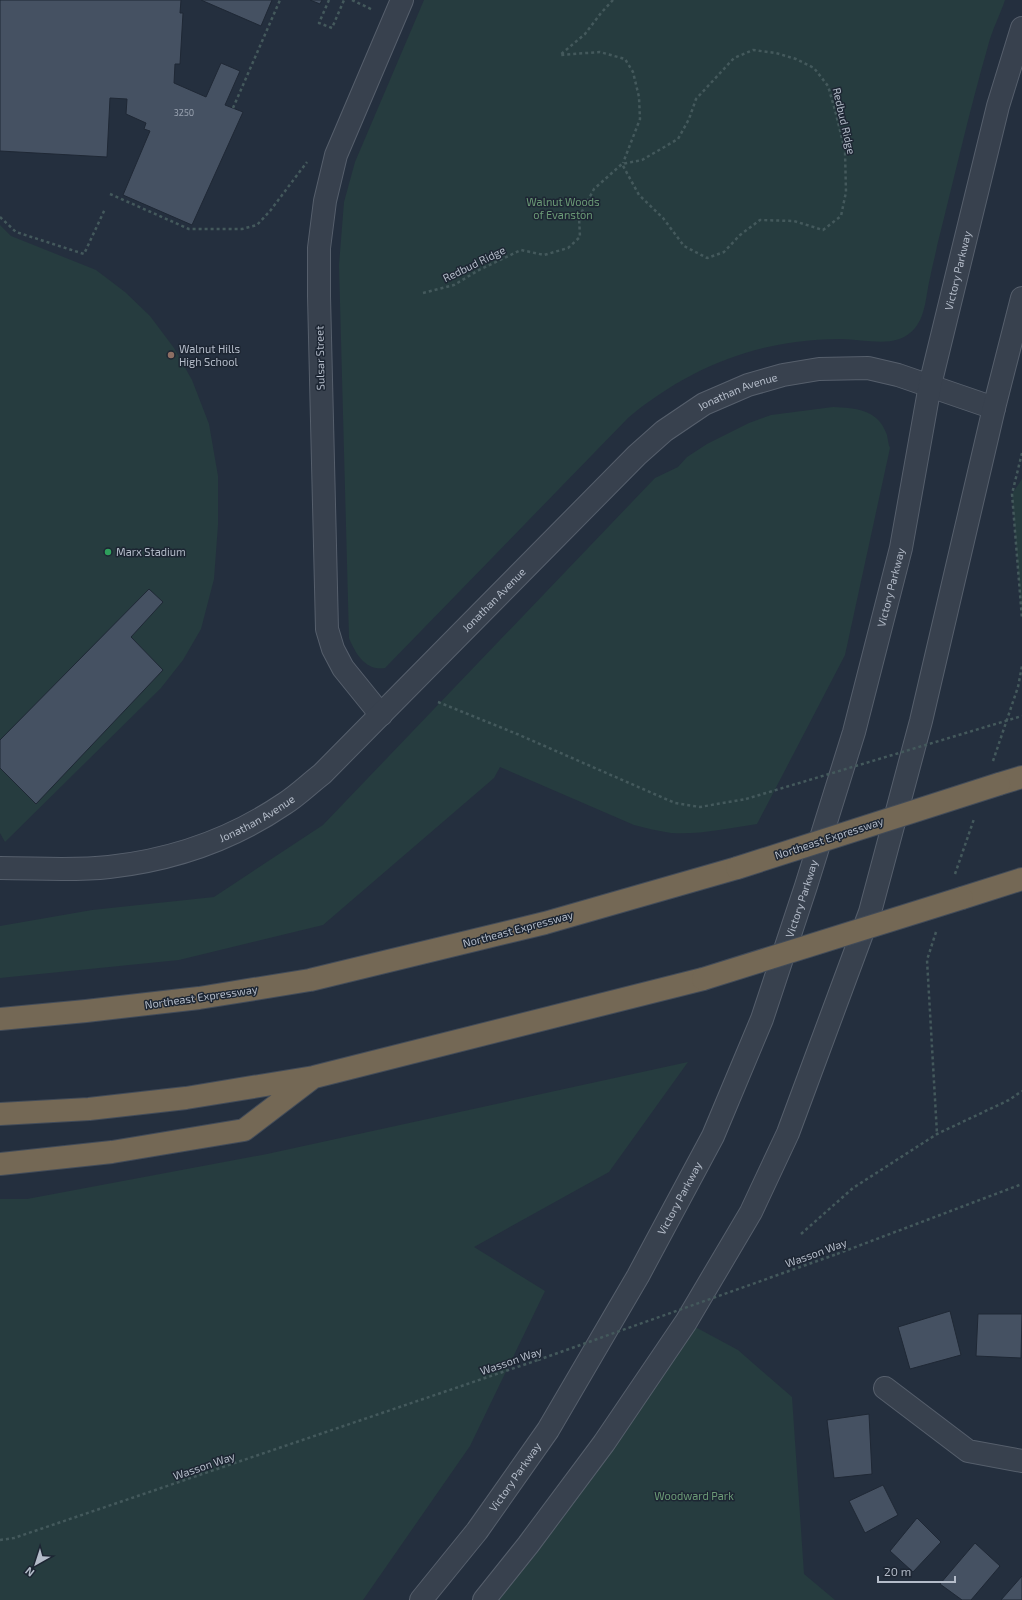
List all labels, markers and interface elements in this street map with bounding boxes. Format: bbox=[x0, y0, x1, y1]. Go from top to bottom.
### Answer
street label: Redbud Ridge bbox=[830, 86, 858, 156]
house number: 3250 bbox=[174, 107, 194, 118]
park label: Walnut Woods of Evanston bbox=[526, 195, 600, 221]
street label: Victory Parkway bbox=[941, 229, 973, 311]
street label: Redbud Ridge bbox=[440, 243, 507, 284]
street label: Sulsar Street bbox=[312, 326, 327, 390]
place label: Walnut Hills High School bbox=[179, 342, 241, 368]
marker: Walnut Hills High School bbox=[166, 350, 176, 360]
street label: Jonathan Avenue bbox=[695, 370, 779, 413]
place label: Marx Stadium bbox=[116, 545, 186, 558]
street label: Victory Parkway bbox=[874, 546, 907, 628]
marker: Marx Stadium bbox=[103, 547, 113, 557]
street label: Jonathan Avenue bbox=[459, 565, 528, 634]
street label: Jonathan Avenue bbox=[217, 792, 297, 844]
street label: Northeast Expressway bbox=[773, 814, 885, 861]
street label: Victory Parkway bbox=[782, 858, 820, 939]
street label: Northeast Expressway bbox=[461, 907, 575, 950]
street label: Northeast Expressway bbox=[144, 982, 258, 1011]
street label: Victory Parkway bbox=[654, 1159, 704, 1237]
street label: Wasson Way bbox=[783, 1235, 849, 1270]
street label: Wasson Way bbox=[478, 1344, 544, 1377]
street label: Victory Parkway bbox=[486, 1440, 543, 1514]
street label: Wasson Way bbox=[171, 1449, 237, 1482]
park label: Woodward Park bbox=[654, 1489, 734, 1502]
north arrow bbox=[16, 1544, 56, 1584]
scale bar bbox=[878, 1558, 955, 1584]
text: 20 m bbox=[884, 1564, 911, 1578]
text: N bbox=[22, 1565, 37, 1580]

